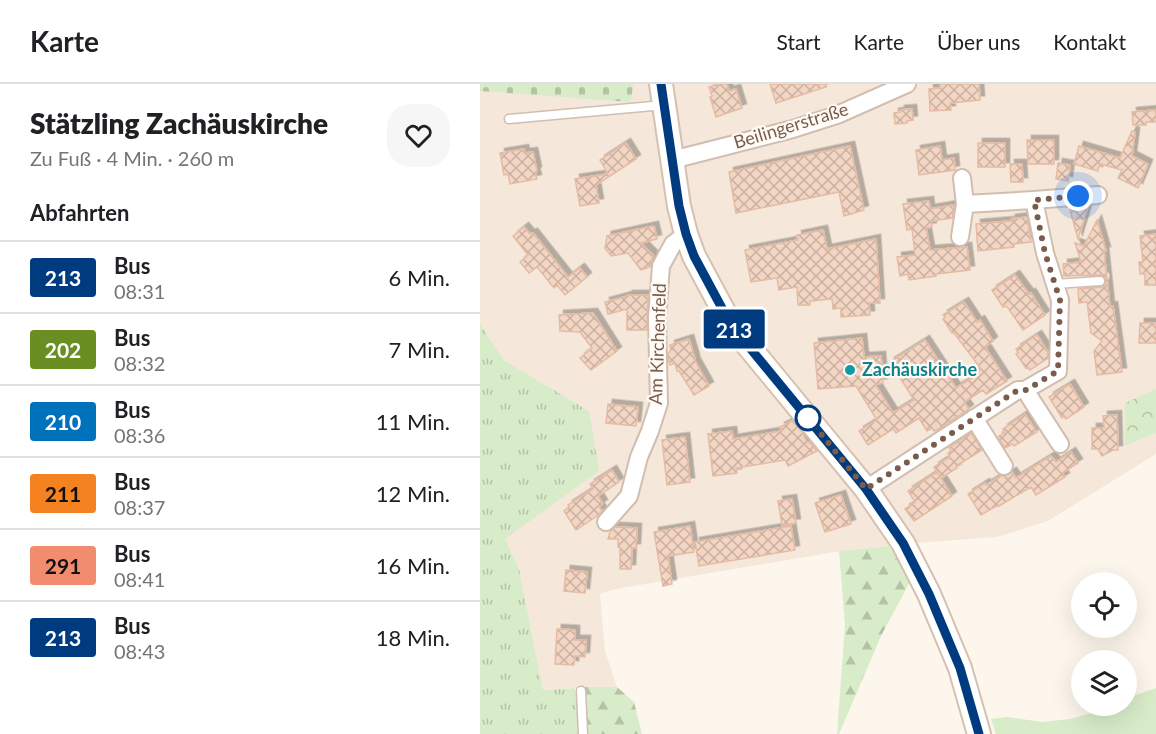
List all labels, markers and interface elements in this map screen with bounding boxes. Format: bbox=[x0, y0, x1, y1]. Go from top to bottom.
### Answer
text: Karte bbox=[30, 24, 99, 58]
text: Start bbox=[776, 29, 821, 54]
text: Karte bbox=[854, 29, 904, 54]
text: Über uns bbox=[937, 29, 1020, 54]
text: Kontakt bbox=[1053, 29, 1126, 54]
street label: Beilingerstraße bbox=[731, 97, 851, 153]
button: heart bbox=[387, 104, 450, 167]
text: Stätzling Zachäuskirche bbox=[30, 106, 328, 140]
text: Zu Fuß · 4 Min. · 260 m bbox=[30, 146, 234, 170]
your location bbox=[1063, 181, 1093, 211]
text: Abfahrten bbox=[30, 199, 129, 226]
text: Bus bbox=[114, 252, 150, 279]
text: 6 Min. bbox=[389, 264, 450, 291]
text: 213 bbox=[45, 265, 81, 290]
text: 08:31 bbox=[114, 279, 165, 303]
street label: Am Kirchenfeld bbox=[644, 283, 670, 405]
line badge: 213 bbox=[700, 310, 768, 348]
text: 213 bbox=[716, 317, 752, 342]
text: Bus bbox=[114, 324, 150, 351]
text: 7 Min. bbox=[389, 336, 450, 363]
text: 202 bbox=[45, 337, 81, 362]
text: 08:32 bbox=[114, 351, 165, 375]
place label: Zachäuskirche bbox=[862, 358, 977, 380]
marker: Zachäuskirche bbox=[843, 363, 857, 377]
text: Bus bbox=[114, 396, 150, 423]
unlabelled marker bbox=[795, 405, 821, 431]
text: 11 Min. bbox=[376, 408, 450, 435]
text: 210 bbox=[45, 409, 81, 434]
text: 08:36 bbox=[114, 423, 165, 447]
text: Bus bbox=[114, 468, 150, 495]
text: 12 Min. bbox=[376, 480, 450, 507]
text: 211 bbox=[45, 481, 81, 506]
text: 08:37 bbox=[114, 495, 165, 519]
text: Bus bbox=[114, 540, 150, 567]
text: 16 Min. bbox=[376, 552, 450, 579]
text: 291 bbox=[45, 553, 81, 578]
text: 08:41 bbox=[114, 567, 165, 591]
map controls bbox=[1071, 572, 1137, 716]
button: locate bbox=[1071, 572, 1137, 638]
text: Bus bbox=[114, 612, 150, 639]
text: 18 Min. bbox=[376, 624, 450, 651]
text: 213 bbox=[45, 625, 81, 650]
text: 08:43 bbox=[114, 639, 165, 663]
button: layers bbox=[1071, 650, 1137, 716]

